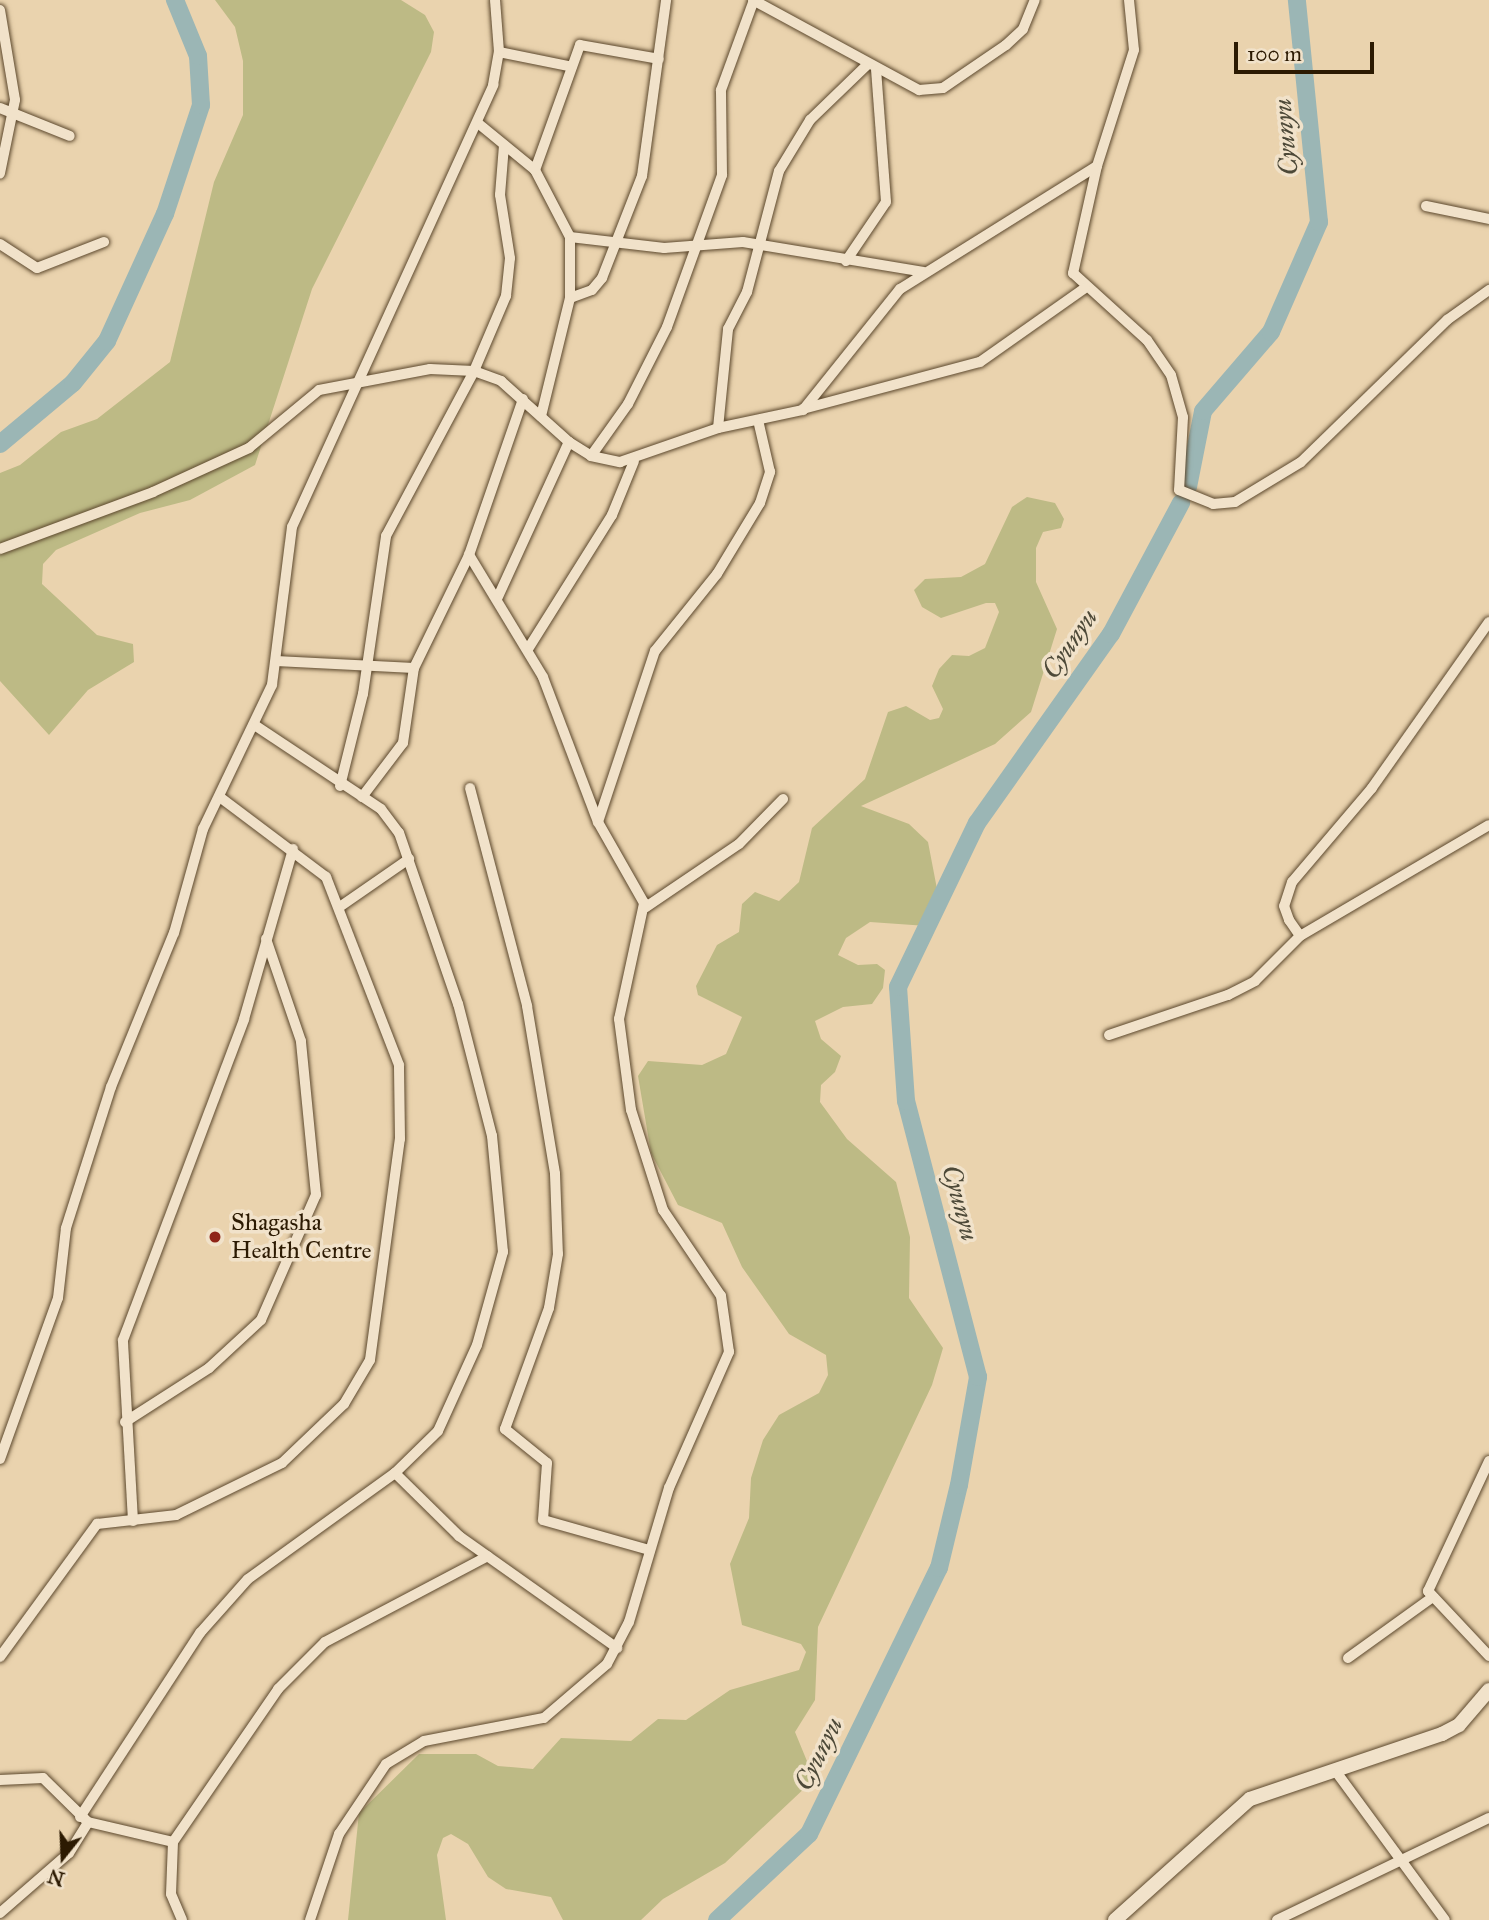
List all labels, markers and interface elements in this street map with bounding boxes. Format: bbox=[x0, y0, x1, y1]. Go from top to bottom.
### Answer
scale bar bbox=[1237, 28, 1377, 72]
text: 100 m bbox=[1247, 41, 1302, 67]
water label: Cyunyu bbox=[1267, 97, 1305, 177]
water label: Cyunyu bbox=[1035, 603, 1105, 685]
water label: Cyunyu bbox=[935, 1162, 985, 1244]
place label: Shagasha Health Centre bbox=[231, 1209, 372, 1265]
marker: Shagasha Health Centre bbox=[205, 1227, 225, 1247]
water label: Cyunyu bbox=[788, 1712, 850, 1796]
north arrow bbox=[28, 1822, 98, 1892]
text: N bbox=[45, 1864, 68, 1891]

